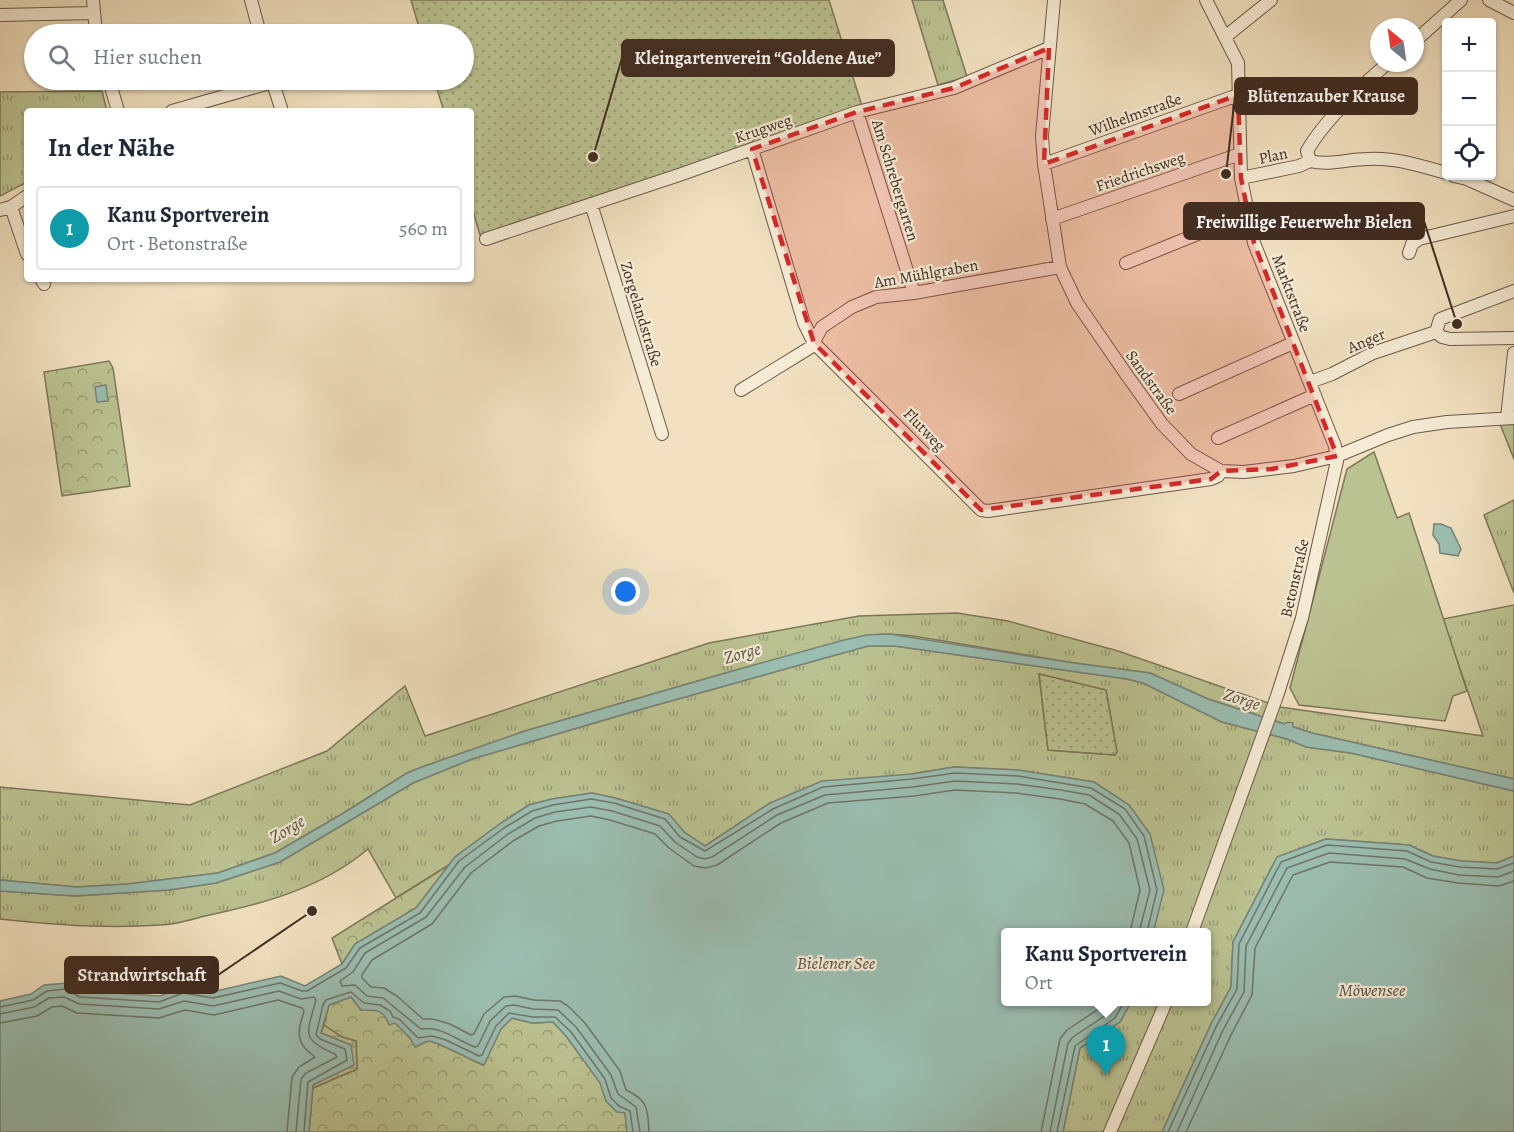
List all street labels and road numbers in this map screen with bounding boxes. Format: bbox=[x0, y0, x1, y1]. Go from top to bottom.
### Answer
street label: Wilhelmstraße bbox=[1085, 88, 1185, 142]
street label: Krugweg bbox=[732, 109, 795, 149]
street label: Am Schrebergarten bbox=[866, 116, 924, 244]
street label: Plan bbox=[1257, 142, 1290, 170]
street label: Friedrichsweg bbox=[1093, 146, 1188, 197]
street label: Marktstraße bbox=[1266, 251, 1316, 336]
street label: Am Mühlgraben bbox=[871, 254, 980, 294]
street label: Zorgelandstraße bbox=[615, 259, 667, 369]
street label: Anger bbox=[1343, 323, 1389, 359]
street label: Sandstraße bbox=[1120, 346, 1182, 419]
street label: Flutweg bbox=[898, 403, 950, 456]
street label: Betonstraße bbox=[1275, 537, 1315, 620]

